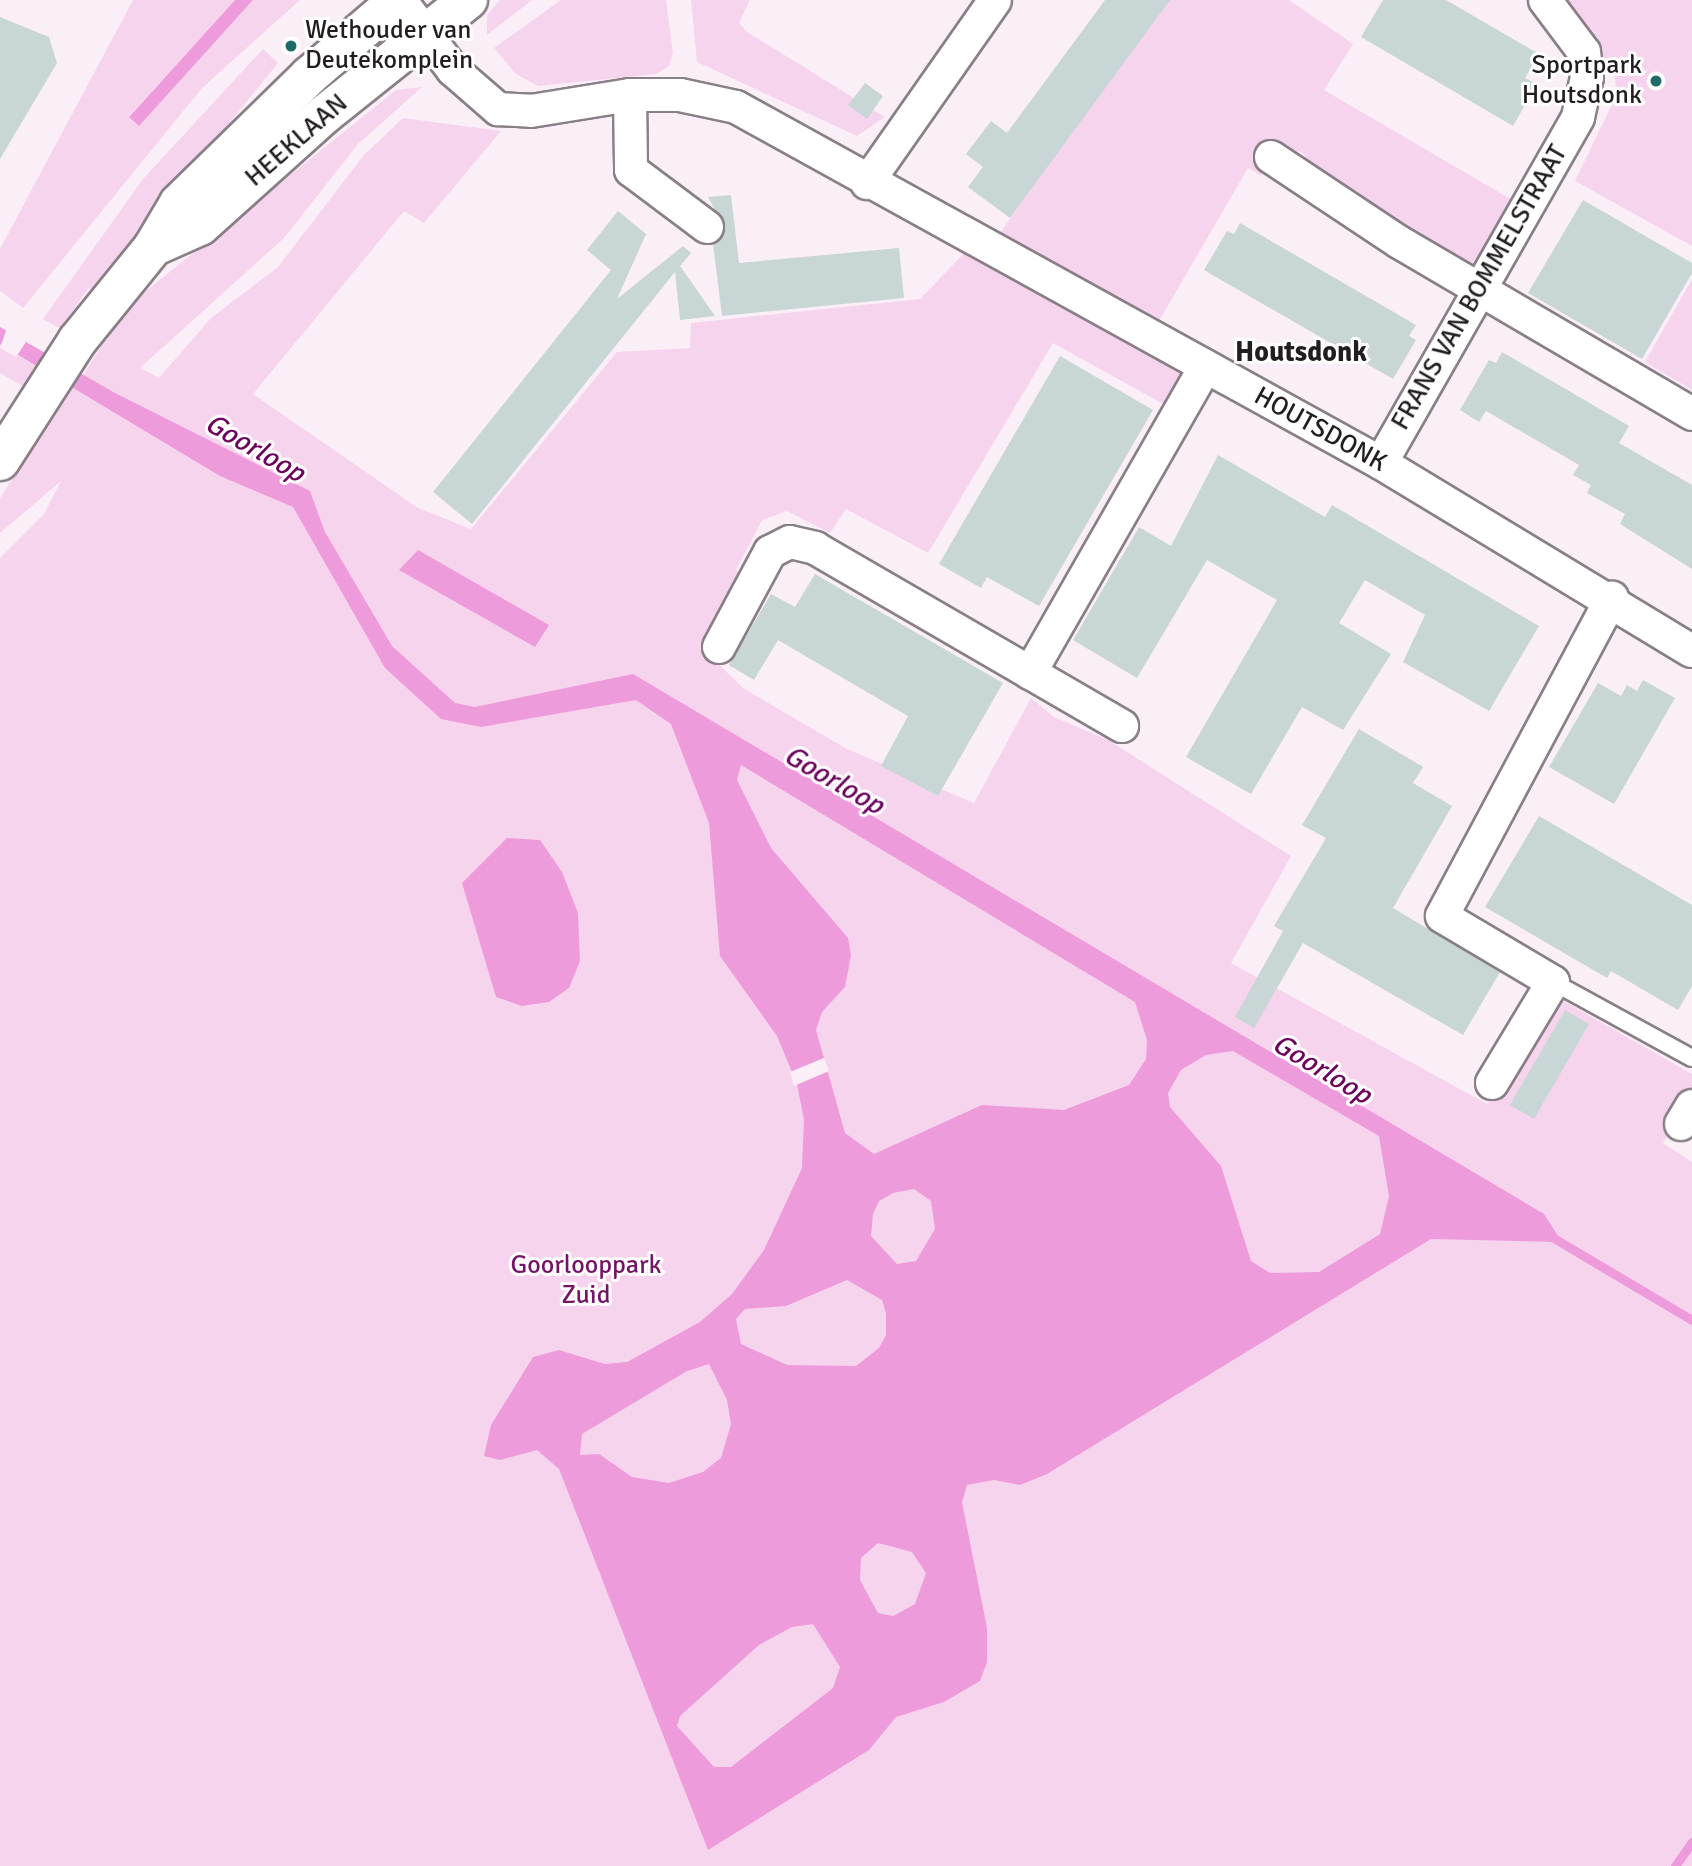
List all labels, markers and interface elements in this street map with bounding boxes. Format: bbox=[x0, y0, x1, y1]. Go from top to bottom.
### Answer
place label: Wethouder van Deutekomplein bbox=[305, 15, 473, 76]
marker: Wethouder van Deutekomplein bbox=[283, 38, 299, 54]
place label: Sportpark Houtsdonk bbox=[1522, 50, 1642, 112]
marker: Sportpark Houtsdonk bbox=[1648, 73, 1664, 89]
street label: HEEKLAAN bbox=[240, 88, 354, 194]
street label: FRANS VAN BOMMELSTRAAT bbox=[1386, 140, 1574, 436]
district label: Houtsdonk bbox=[1235, 335, 1367, 369]
street label: HOUTSDONK bbox=[1248, 381, 1392, 479]
water label: Goorloop bbox=[199, 406, 311, 490]
water label: Goorloop bbox=[778, 738, 890, 822]
water label: Goorloop bbox=[1266, 1026, 1378, 1112]
park label: Goorlooppark Zuid bbox=[510, 1250, 662, 1312]

